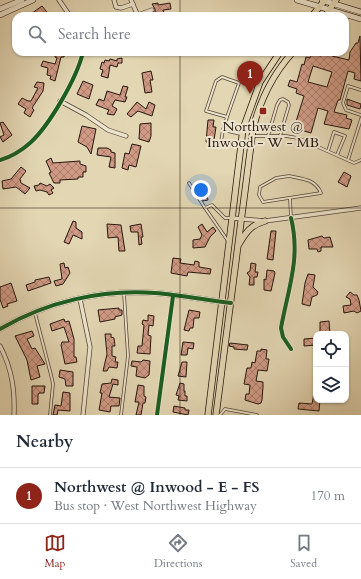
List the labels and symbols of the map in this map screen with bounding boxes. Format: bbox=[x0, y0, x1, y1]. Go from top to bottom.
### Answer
pin: 1 bbox=[237, 61, 263, 94]
marker: Northwest @ Inwood - W - MB bbox=[258, 106, 268, 116]
place label: Northwest @ Inwood - W - MB bbox=[207, 117, 319, 152]
your location bbox=[191, 180, 211, 200]

